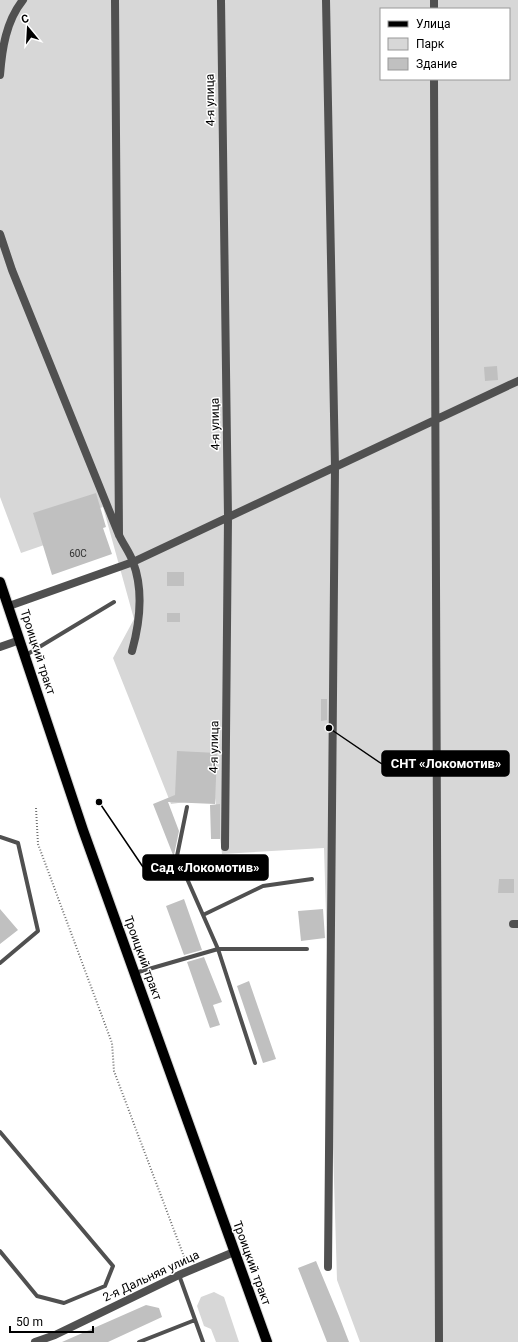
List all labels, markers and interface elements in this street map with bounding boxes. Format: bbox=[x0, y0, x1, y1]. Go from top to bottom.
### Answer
north arrow bbox=[8, 8, 48, 48]
legend bbox=[380, 8, 510, 80]
text: С bbox=[20, 12, 30, 26]
text: Улица bbox=[416, 17, 451, 31]
text: Парк bbox=[416, 37, 445, 51]
text: Здание bbox=[416, 57, 457, 71]
street label: 4-я улица bbox=[203, 74, 217, 126]
street label: 4-я улица bbox=[208, 398, 222, 450]
house number: 60С bbox=[69, 548, 87, 559]
street label: Троицкий тракт bbox=[18, 608, 58, 697]
street label: 4-я улица bbox=[207, 721, 221, 773]
callout: СНТ «Локомотив» bbox=[382, 751, 509, 776]
text: СНТ «Локомотив» bbox=[391, 756, 501, 771]
callout: Сад «Локомотив» bbox=[143, 855, 268, 880]
text: Сад «Локомотив» bbox=[150, 860, 260, 875]
street label: Троицкий тракт bbox=[121, 914, 165, 1002]
street label: Троицкий тракт bbox=[230, 1219, 274, 1307]
street label: 2-я Дальняя улица bbox=[101, 1248, 201, 1304]
scale bar bbox=[10, 1308, 93, 1334]
text: 50 m bbox=[16, 1315, 43, 1329]

